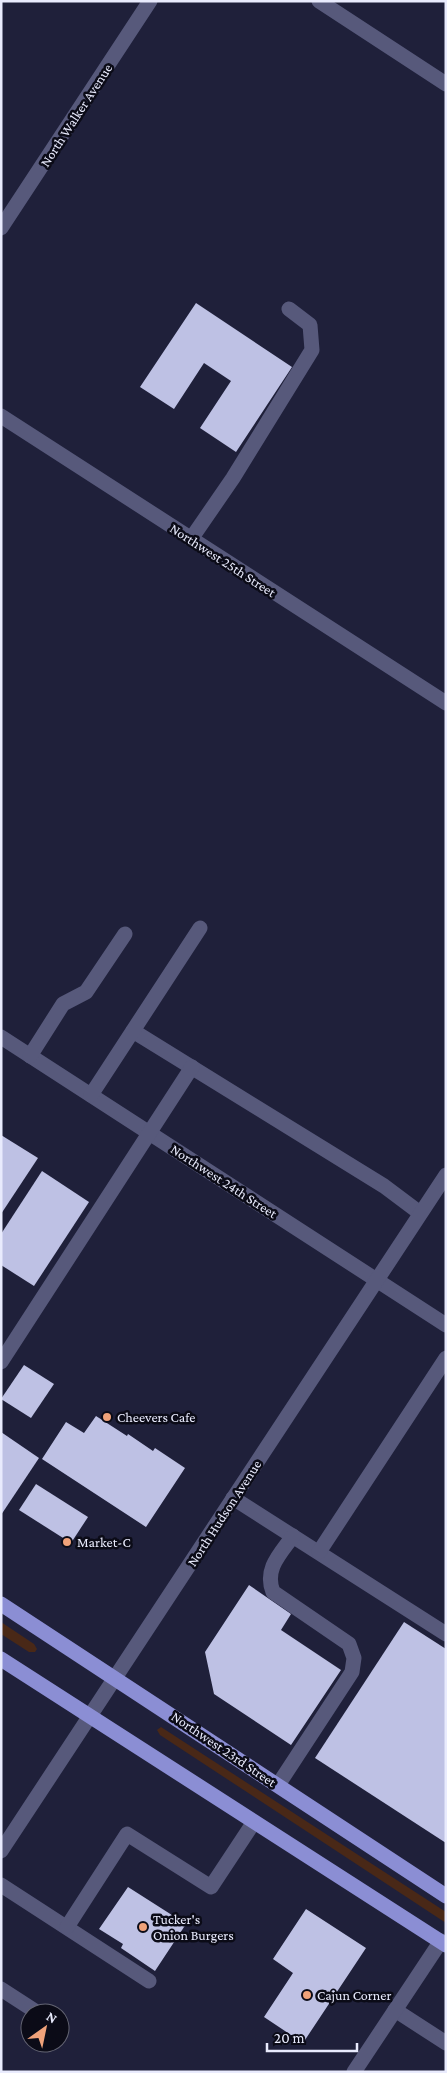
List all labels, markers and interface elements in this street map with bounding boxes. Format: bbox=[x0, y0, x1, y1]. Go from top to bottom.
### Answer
street label: North Walker Avenue bbox=[37, 60, 115, 170]
street label: Northwest 25th Street bbox=[167, 520, 279, 600]
street label: Northwest 24th Street bbox=[168, 1141, 281, 1222]
place label: Cheevers Cafe bbox=[117, 1409, 195, 1425]
marker: Cheevers Cafe bbox=[101, 1411, 113, 1423]
street label: North Hudson Avenue bbox=[184, 1457, 264, 1569]
place label: Market-C bbox=[77, 1534, 131, 1550]
marker: Market-C bbox=[61, 1536, 73, 1548]
street label: Northwest 23rd Street bbox=[169, 1708, 280, 1790]
place label: Tucker's Onion Burgers bbox=[153, 1911, 234, 1943]
marker: Tucker's Onion Burgers bbox=[137, 1921, 149, 1933]
place label: Cajun Corner bbox=[317, 1987, 391, 2004]
marker: Cajun Corner bbox=[301, 1989, 313, 2001]
north arrow bbox=[20, 2003, 70, 2053]
text: N bbox=[44, 2008, 61, 2027]
scale bar bbox=[267, 2020, 357, 2052]
text: 20 m bbox=[274, 2030, 305, 2046]

